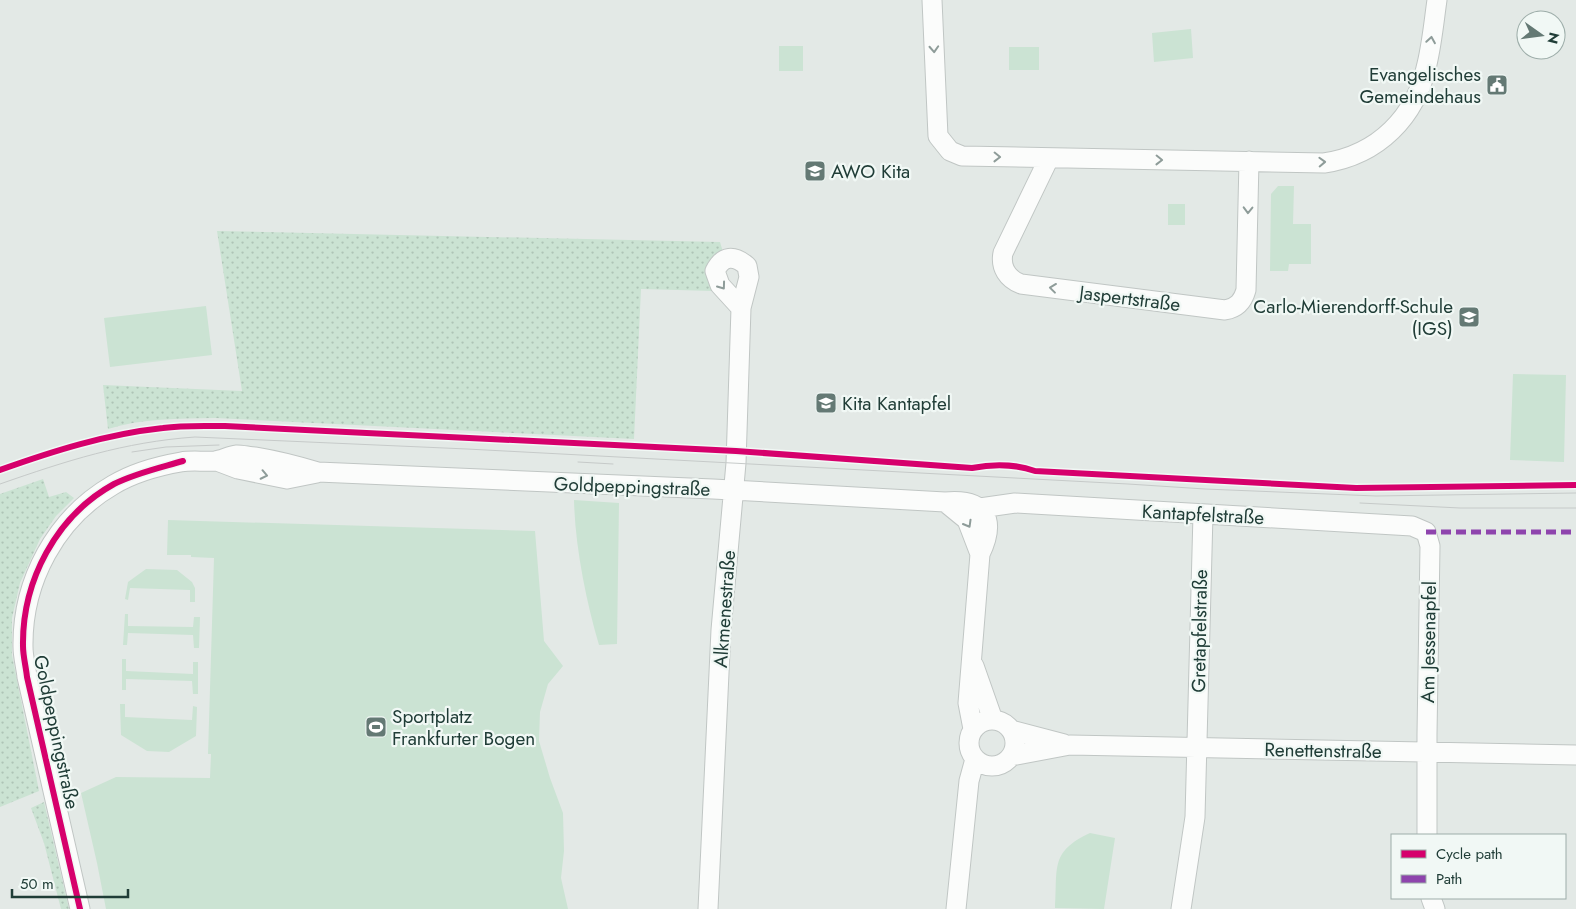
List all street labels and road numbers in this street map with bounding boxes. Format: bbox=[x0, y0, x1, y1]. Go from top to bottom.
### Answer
street label: Jaspertstraße bbox=[1075, 279, 1182, 318]
street label: Goldpeppingstraße bbox=[553, 470, 711, 503]
street label: Kantapfelstraße bbox=[1141, 498, 1265, 531]
street label: Alkmenestraße bbox=[707, 549, 742, 669]
street label: Gretapfelstraße bbox=[1185, 569, 1214, 693]
street label: Am Jessenapfel bbox=[1414, 581, 1443, 703]
street label: Goldpeppingstraße bbox=[27, 653, 86, 812]
street label: Renettenstraße bbox=[1264, 736, 1382, 765]

